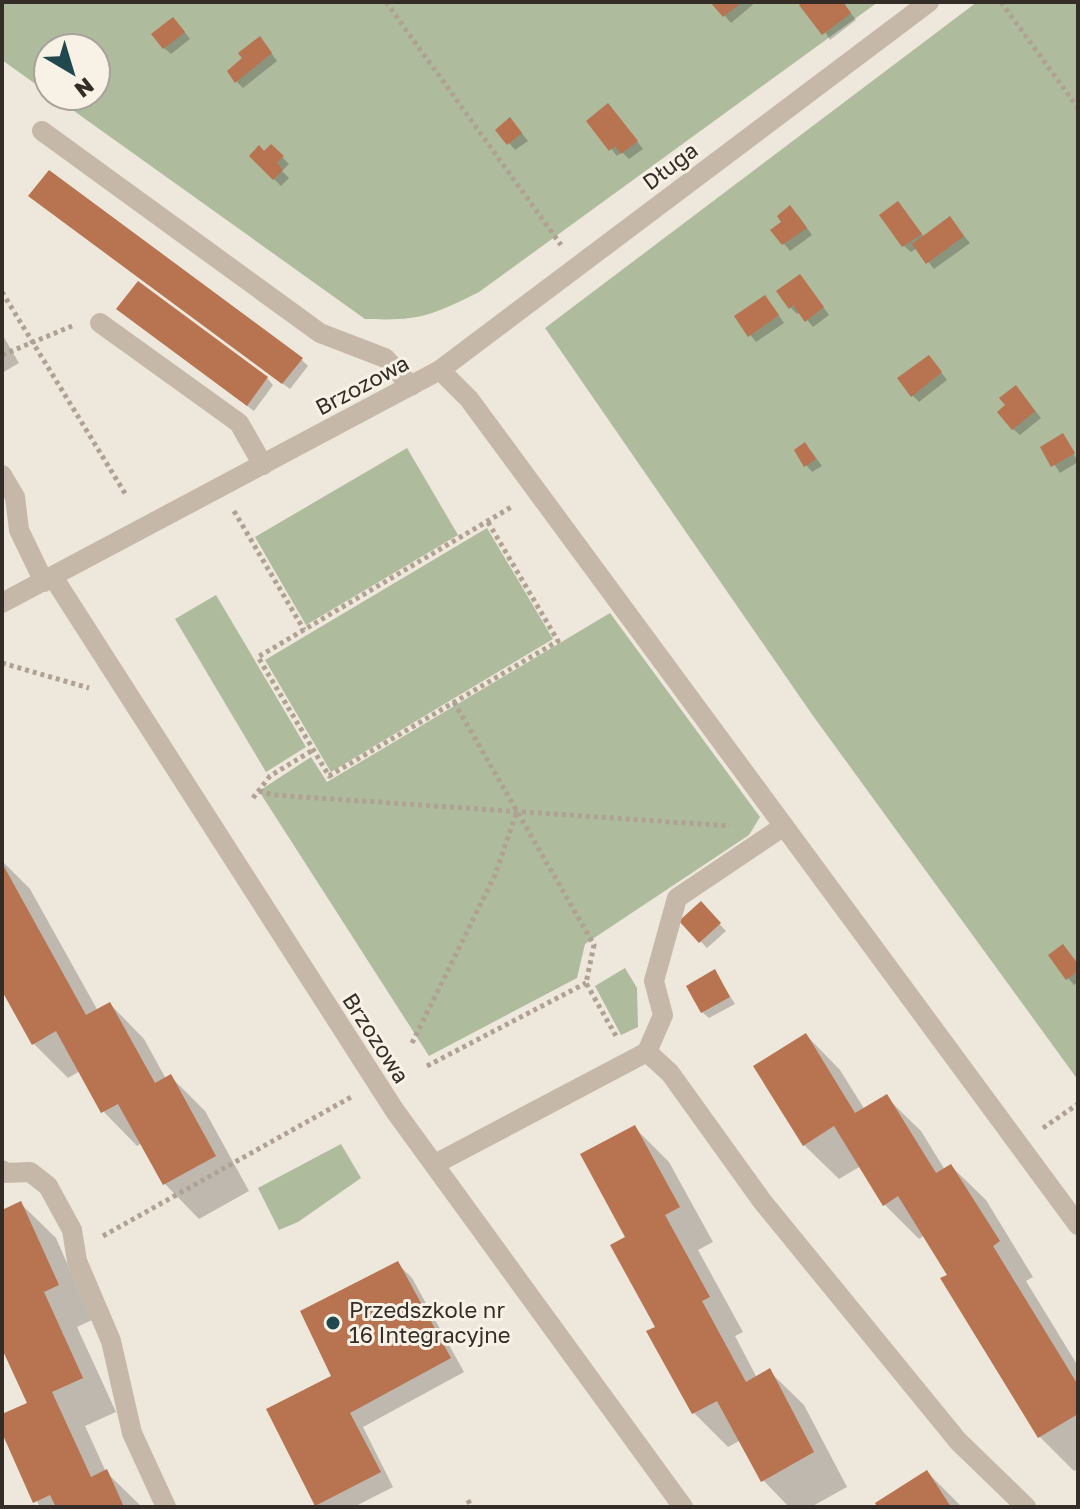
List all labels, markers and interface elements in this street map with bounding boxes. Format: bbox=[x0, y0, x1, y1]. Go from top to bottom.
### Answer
north arrow bbox=[32, 32, 112, 112]
text: N bbox=[70, 72, 100, 104]
street label: Długa bbox=[637, 136, 703, 195]
street label: Brzozowa bbox=[310, 349, 413, 420]
street label: Brzozowa bbox=[337, 988, 416, 1088]
place label: Przedszkole nr 16 Integracyjne bbox=[349, 1296, 511, 1348]
marker: Przedszkole nr 16 Integracyjne bbox=[324, 1314, 342, 1332]

